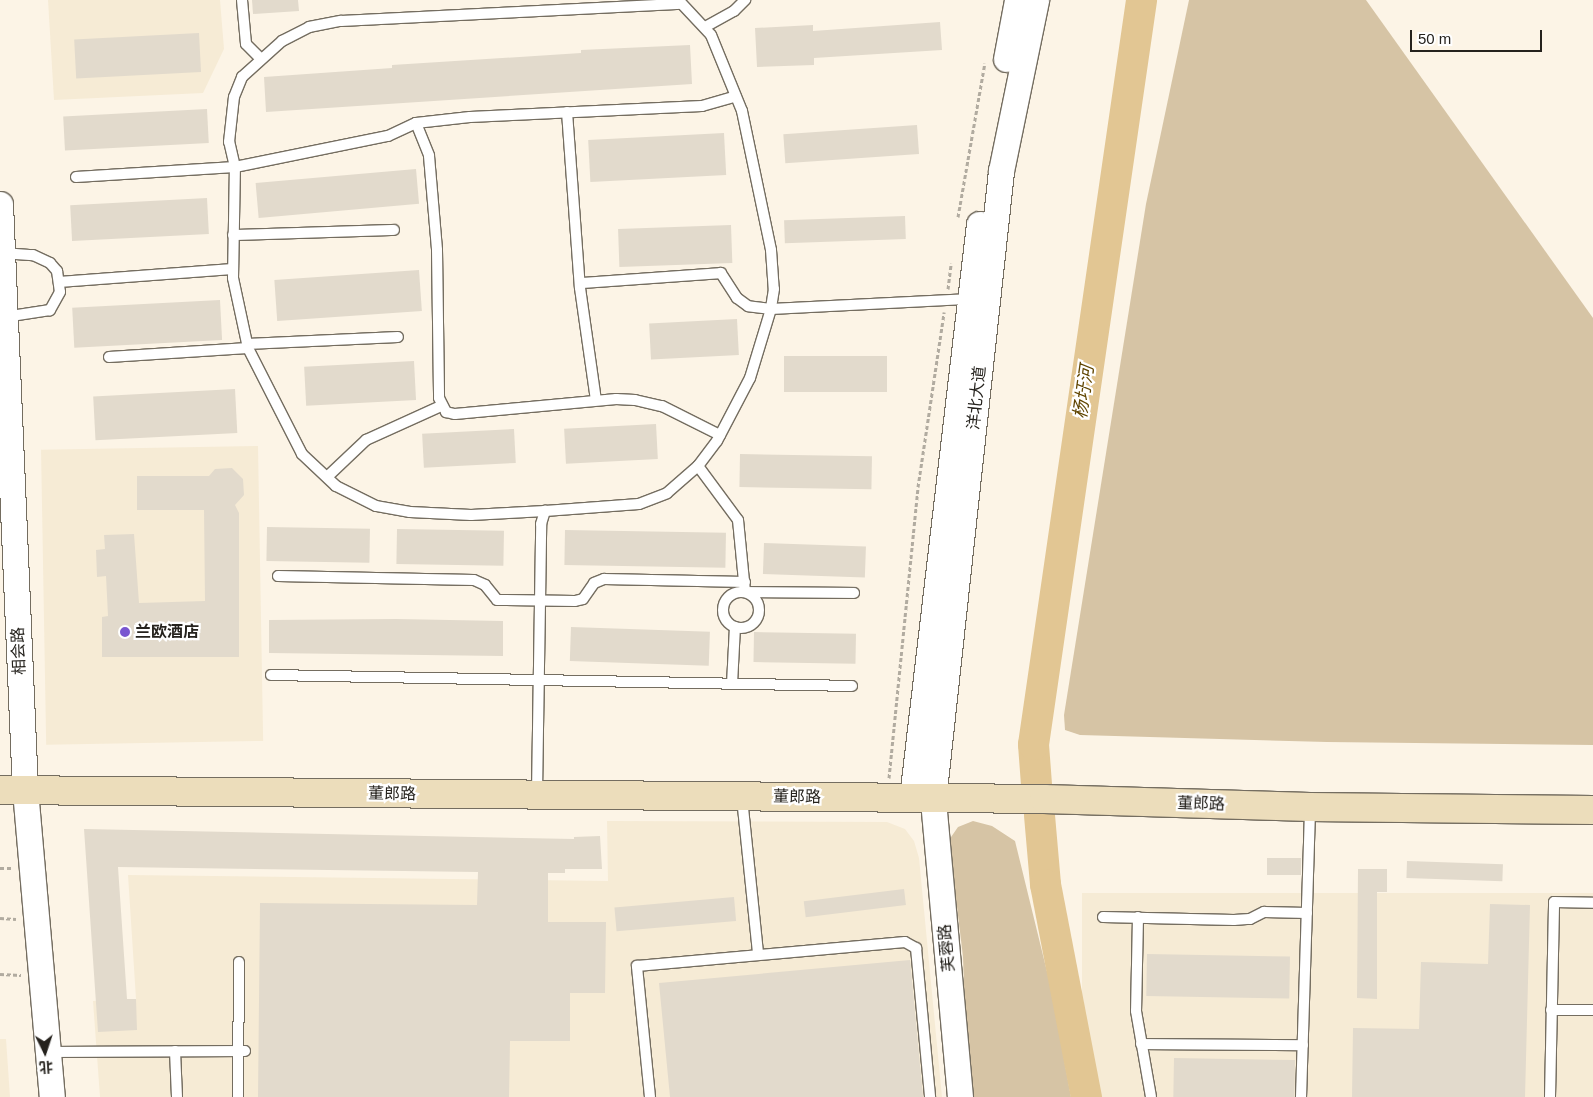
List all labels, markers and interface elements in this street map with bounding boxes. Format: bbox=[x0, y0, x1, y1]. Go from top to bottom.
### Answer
scale bar bbox=[1413, 20, 1546, 52]
text: 50 m bbox=[1418, 30, 1451, 47]
water label: 杨圩河 bbox=[1070, 364, 1098, 420]
street label: 洋北大道 bbox=[964, 365, 990, 431]
place label: 兰欧酒店 bbox=[135, 622, 199, 642]
marker: 兰欧酒店 bbox=[119, 626, 131, 638]
street label: 相会路 bbox=[9, 627, 29, 675]
street label: 董郎路 bbox=[368, 784, 416, 804]
street label: 董郎路 bbox=[773, 787, 821, 807]
street label: 董郎路 bbox=[1177, 794, 1225, 814]
street label: 芙蓉路 bbox=[935, 923, 959, 973]
north arrow bbox=[20, 1027, 70, 1077]
text: 北 bbox=[39, 1058, 54, 1075]

